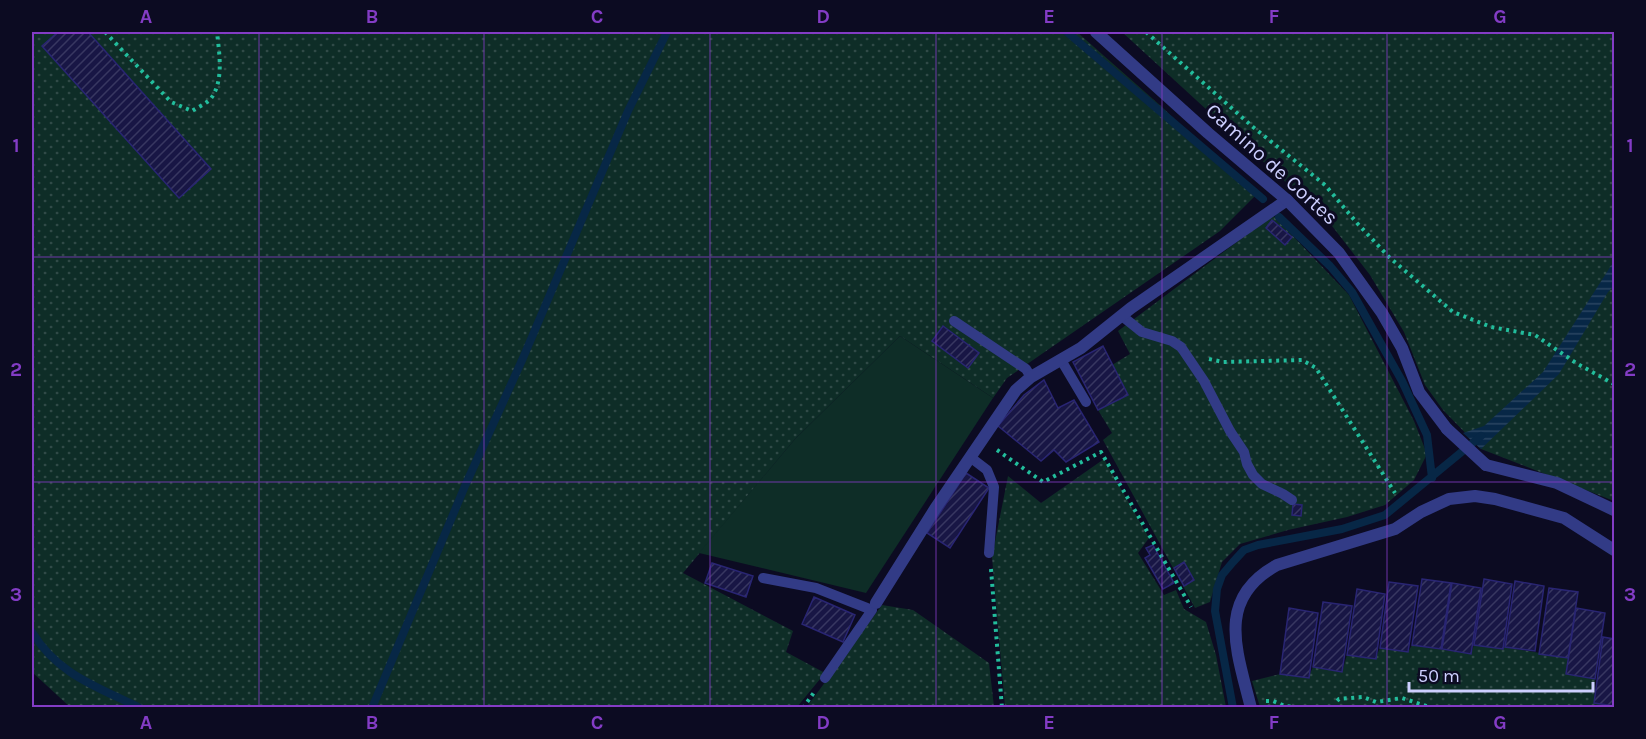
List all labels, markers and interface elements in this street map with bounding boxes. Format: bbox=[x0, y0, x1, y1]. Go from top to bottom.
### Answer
text: A bbox=[140, 5, 153, 28]
text: B bbox=[366, 5, 378, 28]
text: C bbox=[591, 5, 603, 28]
text: D bbox=[816, 5, 830, 28]
text: E bbox=[1043, 5, 1055, 28]
text: F bbox=[1269, 5, 1280, 28]
text: G bbox=[1493, 5, 1507, 28]
street label: Camino de Cortes bbox=[1201, 98, 1343, 230]
text: 1 bbox=[12, 134, 20, 157]
text: 1 bbox=[1626, 134, 1634, 157]
text: 2 bbox=[10, 358, 22, 381]
text: 2 bbox=[1624, 358, 1636, 381]
text: 3 bbox=[10, 583, 22, 606]
text: 3 bbox=[1624, 583, 1636, 606]
scale bar bbox=[1409, 655, 1594, 693]
text: 50 m bbox=[1418, 665, 1460, 687]
text: A bbox=[140, 711, 153, 734]
text: B bbox=[366, 711, 378, 734]
text: C bbox=[591, 711, 603, 734]
text: D bbox=[816, 711, 830, 734]
text: E bbox=[1043, 711, 1055, 734]
text: F bbox=[1269, 711, 1280, 734]
text: G bbox=[1493, 711, 1507, 734]

